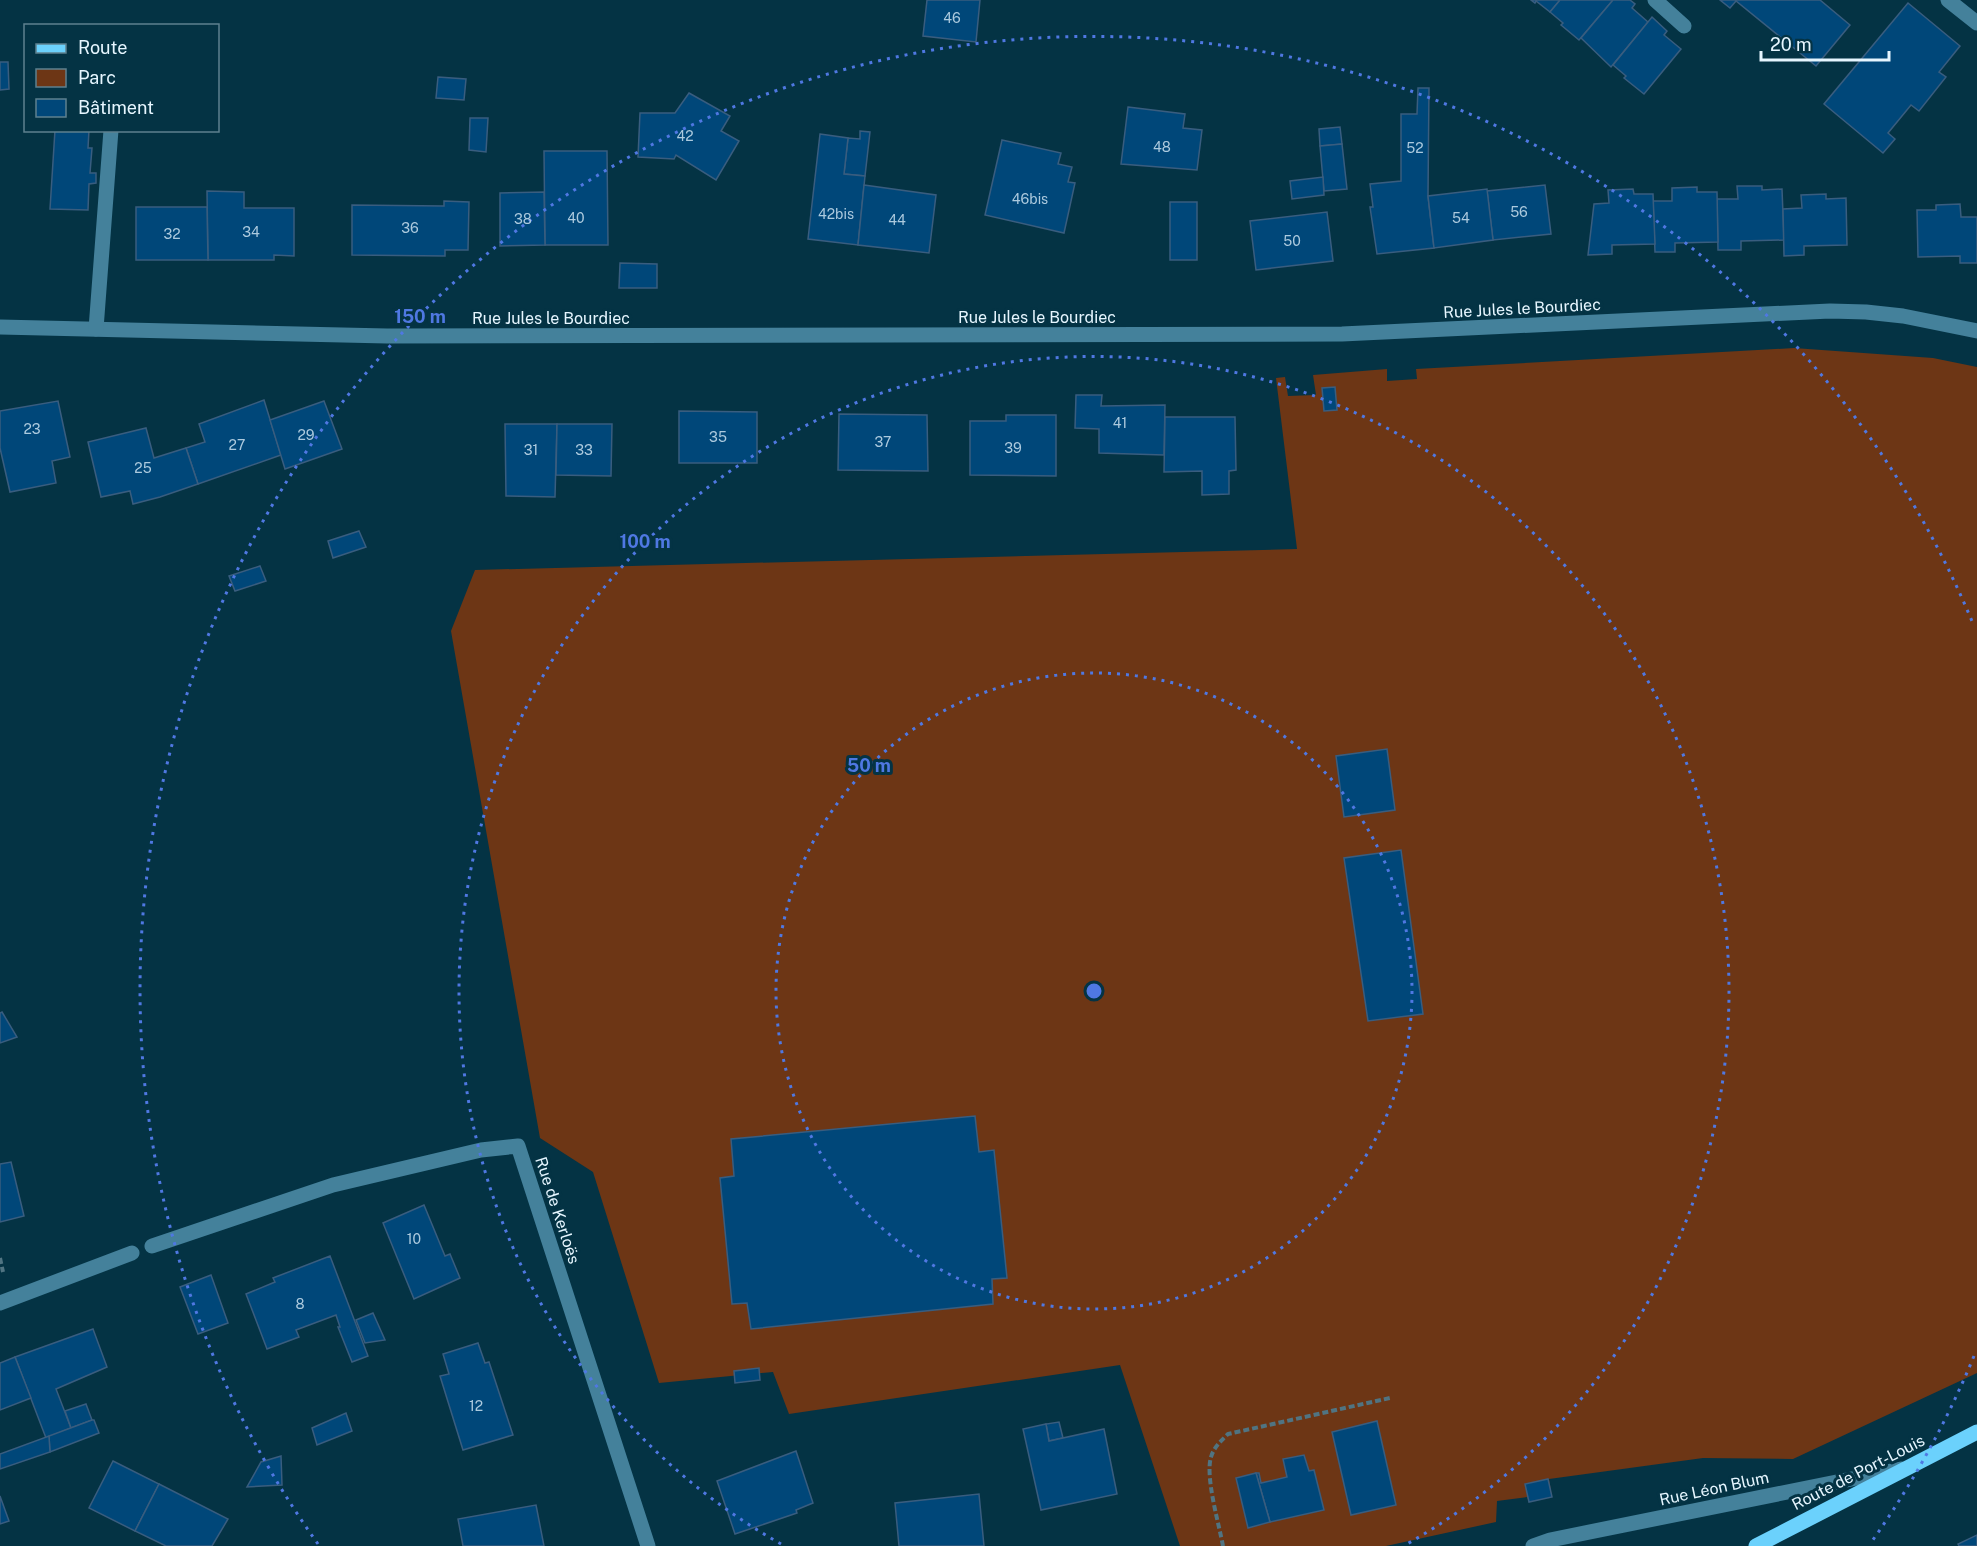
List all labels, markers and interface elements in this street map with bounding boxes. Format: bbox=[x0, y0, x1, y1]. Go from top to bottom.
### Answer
house number: 46 bbox=[943, 10, 961, 26]
legend bbox=[24, 24, 219, 132]
scale bar bbox=[1761, 24, 1888, 62]
text: 20 m bbox=[1770, 34, 1812, 55]
text: Route bbox=[78, 37, 127, 58]
text: Parc bbox=[78, 67, 116, 88]
text: Bâtiment bbox=[78, 97, 154, 118]
house number: 42 bbox=[676, 128, 694, 144]
house number: 48 bbox=[1153, 139, 1171, 155]
house number: 52 bbox=[1406, 140, 1424, 156]
house number: 46bis bbox=[1012, 191, 1048, 207]
house number: 56 bbox=[1510, 204, 1528, 220]
house number: 42bis bbox=[818, 206, 854, 222]
house number: 40 bbox=[567, 210, 585, 226]
house number: 54 bbox=[1452, 210, 1470, 226]
house number: 38 bbox=[514, 211, 532, 227]
house number: 44 bbox=[888, 212, 906, 228]
house number: 36 bbox=[401, 220, 419, 236]
house number: 34 bbox=[242, 224, 260, 240]
house number: 32 bbox=[163, 226, 181, 242]
house number: 50 bbox=[1283, 233, 1301, 249]
street label: Rue Jules le Bourdiec bbox=[1443, 295, 1601, 322]
text: 150 m bbox=[394, 306, 446, 327]
street label: Rue Jules le Bourdiec bbox=[958, 308, 1116, 327]
street label: Rue Jules le Bourdiec bbox=[472, 309, 630, 328]
house number: 41 bbox=[1113, 415, 1127, 431]
house number: 23 bbox=[23, 421, 41, 437]
house number: 29 bbox=[297, 427, 315, 443]
house number: 35 bbox=[709, 429, 727, 445]
house number: 37 bbox=[875, 434, 891, 450]
house number: 27 bbox=[229, 437, 245, 453]
house number: 39 bbox=[1004, 440, 1022, 456]
house number: 31 bbox=[524, 442, 538, 458]
house number: 33 bbox=[575, 442, 593, 458]
house number: 25 bbox=[134, 460, 152, 476]
text: 100 m bbox=[619, 531, 671, 552]
text: 50 m bbox=[847, 755, 891, 776]
centre of rings bbox=[1084, 981, 1104, 1001]
street label: Rue de Kerloës bbox=[531, 1154, 584, 1266]
house number: 10 bbox=[407, 1231, 421, 1247]
house number: 8 bbox=[295, 1296, 305, 1312]
house number: 12 bbox=[469, 1398, 483, 1414]
street label: Route de Port-Louis bbox=[1789, 1431, 1928, 1514]
street label: Rue Léon Blum bbox=[1658, 1468, 1771, 1509]

